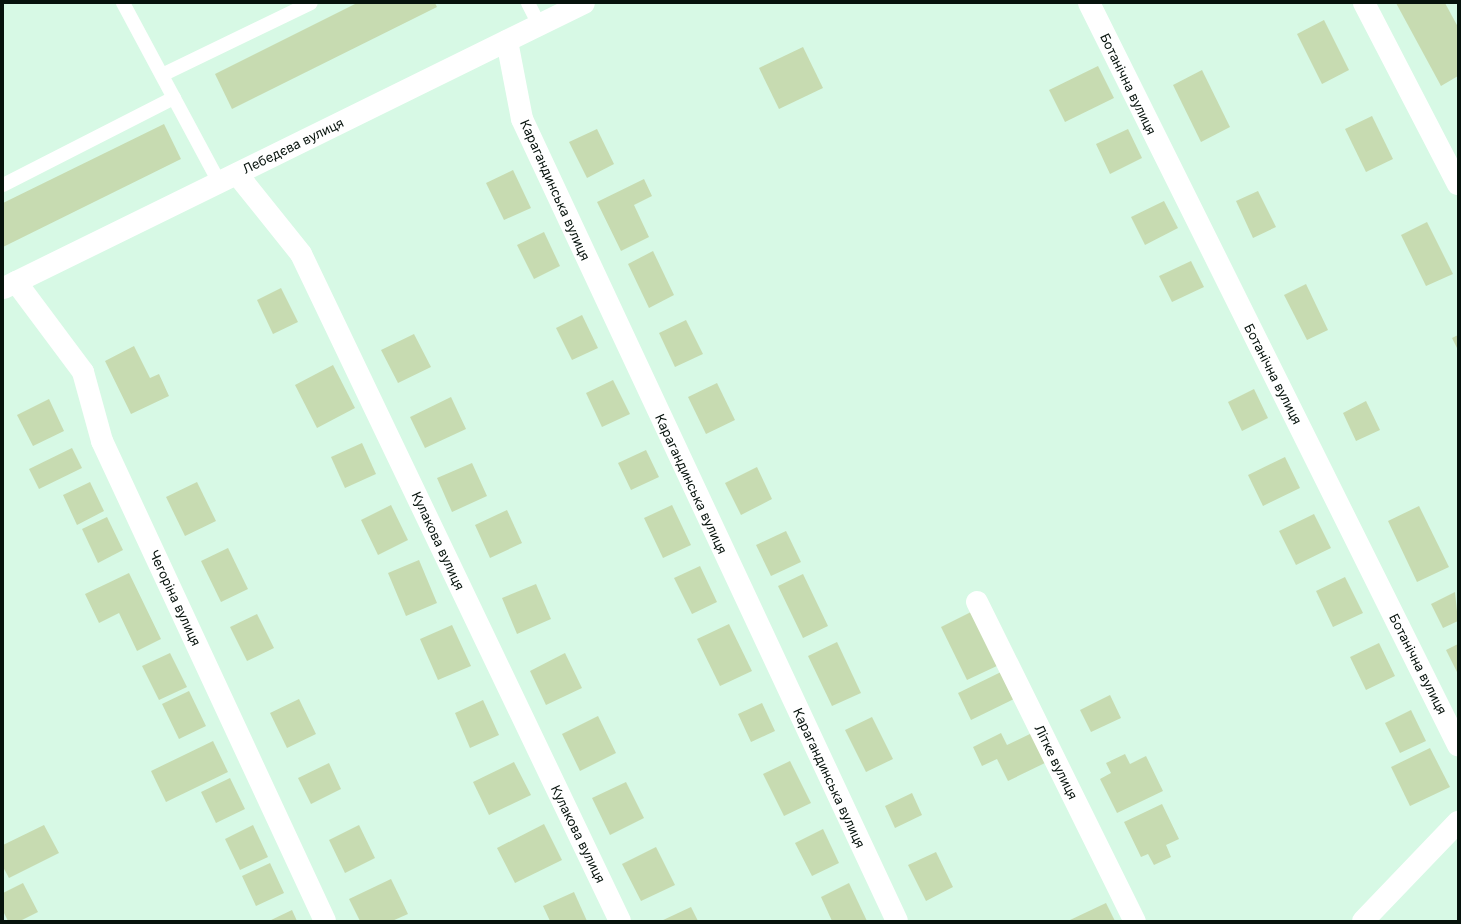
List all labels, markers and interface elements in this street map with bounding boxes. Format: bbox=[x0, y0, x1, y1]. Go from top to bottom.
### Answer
street label: Ботанічна вулиця bbox=[1097, 31, 1159, 137]
street label: Лебедєва вулиця bbox=[240, 115, 346, 177]
street label: Карагандинська вулиця bbox=[517, 117, 593, 263]
street label: Ботанічна вулиця bbox=[1241, 321, 1305, 427]
street label: Карагандинська вулиця bbox=[652, 412, 730, 556]
street label: Кулакова вулиця bbox=[408, 489, 468, 593]
street label: Чегоріна вулиця bbox=[146, 548, 204, 648]
street label: Ботанічна вулиця bbox=[1386, 611, 1450, 717]
street label: Карагандинська вулиця bbox=[790, 706, 868, 850]
street label: Літке вулиця bbox=[1031, 722, 1081, 802]
street label: Кулакова вулиця bbox=[548, 783, 608, 885]

